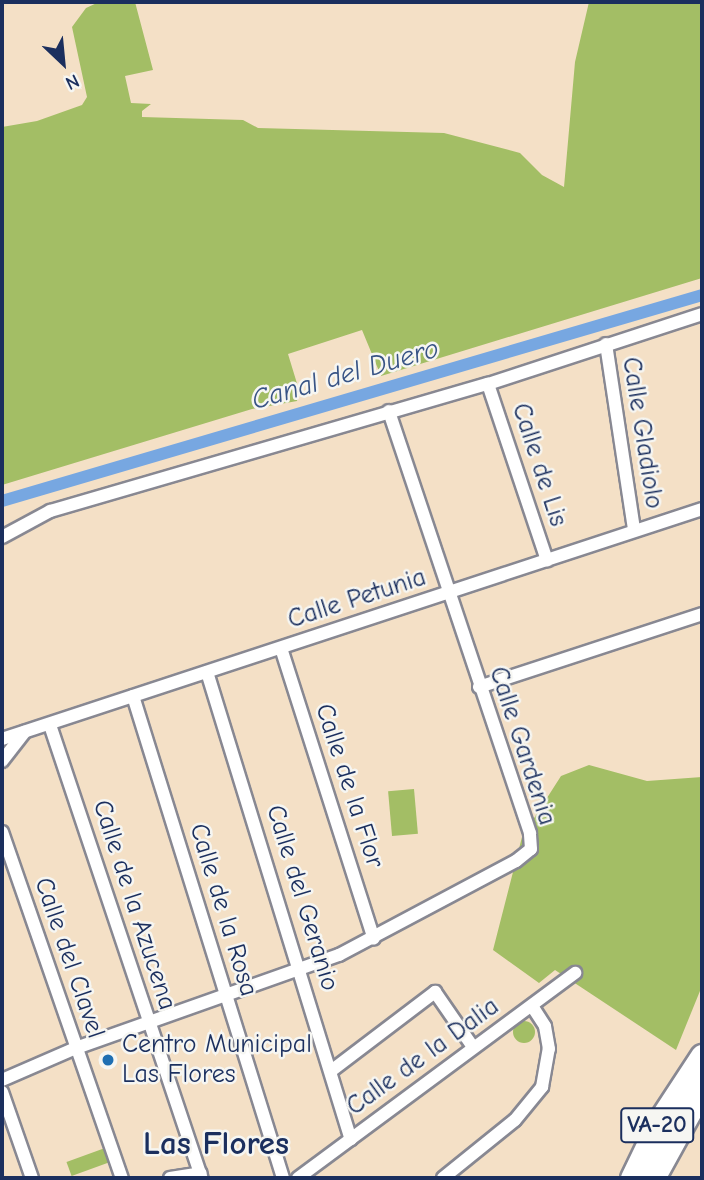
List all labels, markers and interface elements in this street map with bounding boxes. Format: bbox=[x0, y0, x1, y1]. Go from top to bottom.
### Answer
north arrow bbox=[28, 28, 98, 98]
text: N bbox=[62, 69, 83, 94]
water label: Canal del Duero bbox=[248, 331, 442, 417]
street label: Calle Gladiolo bbox=[615, 355, 669, 511]
street label: Calle de Lis bbox=[504, 399, 574, 531]
street label: Calle Petunia bbox=[284, 562, 430, 636]
street label: Calle Gardenia bbox=[482, 663, 562, 829]
street label: Calle de la Flor bbox=[308, 700, 390, 872]
street label: Calle de la Azucena bbox=[85, 796, 183, 1014]
street label: Calle del Geranio bbox=[259, 801, 345, 995]
street label: Calle de la Rosa bbox=[182, 820, 264, 1000]
street label: Calle del Clavel bbox=[27, 874, 111, 1042]
street label: Calle de la Dalia bbox=[341, 991, 505, 1123]
place label: Centro Municipal Las Flores bbox=[122, 1029, 312, 1090]
marker: Centro Municipal Las Flores bbox=[100, 1052, 116, 1068]
road number: VA-20 bbox=[618, 1105, 696, 1146]
district label: Las Flores bbox=[143, 1124, 289, 1164]

